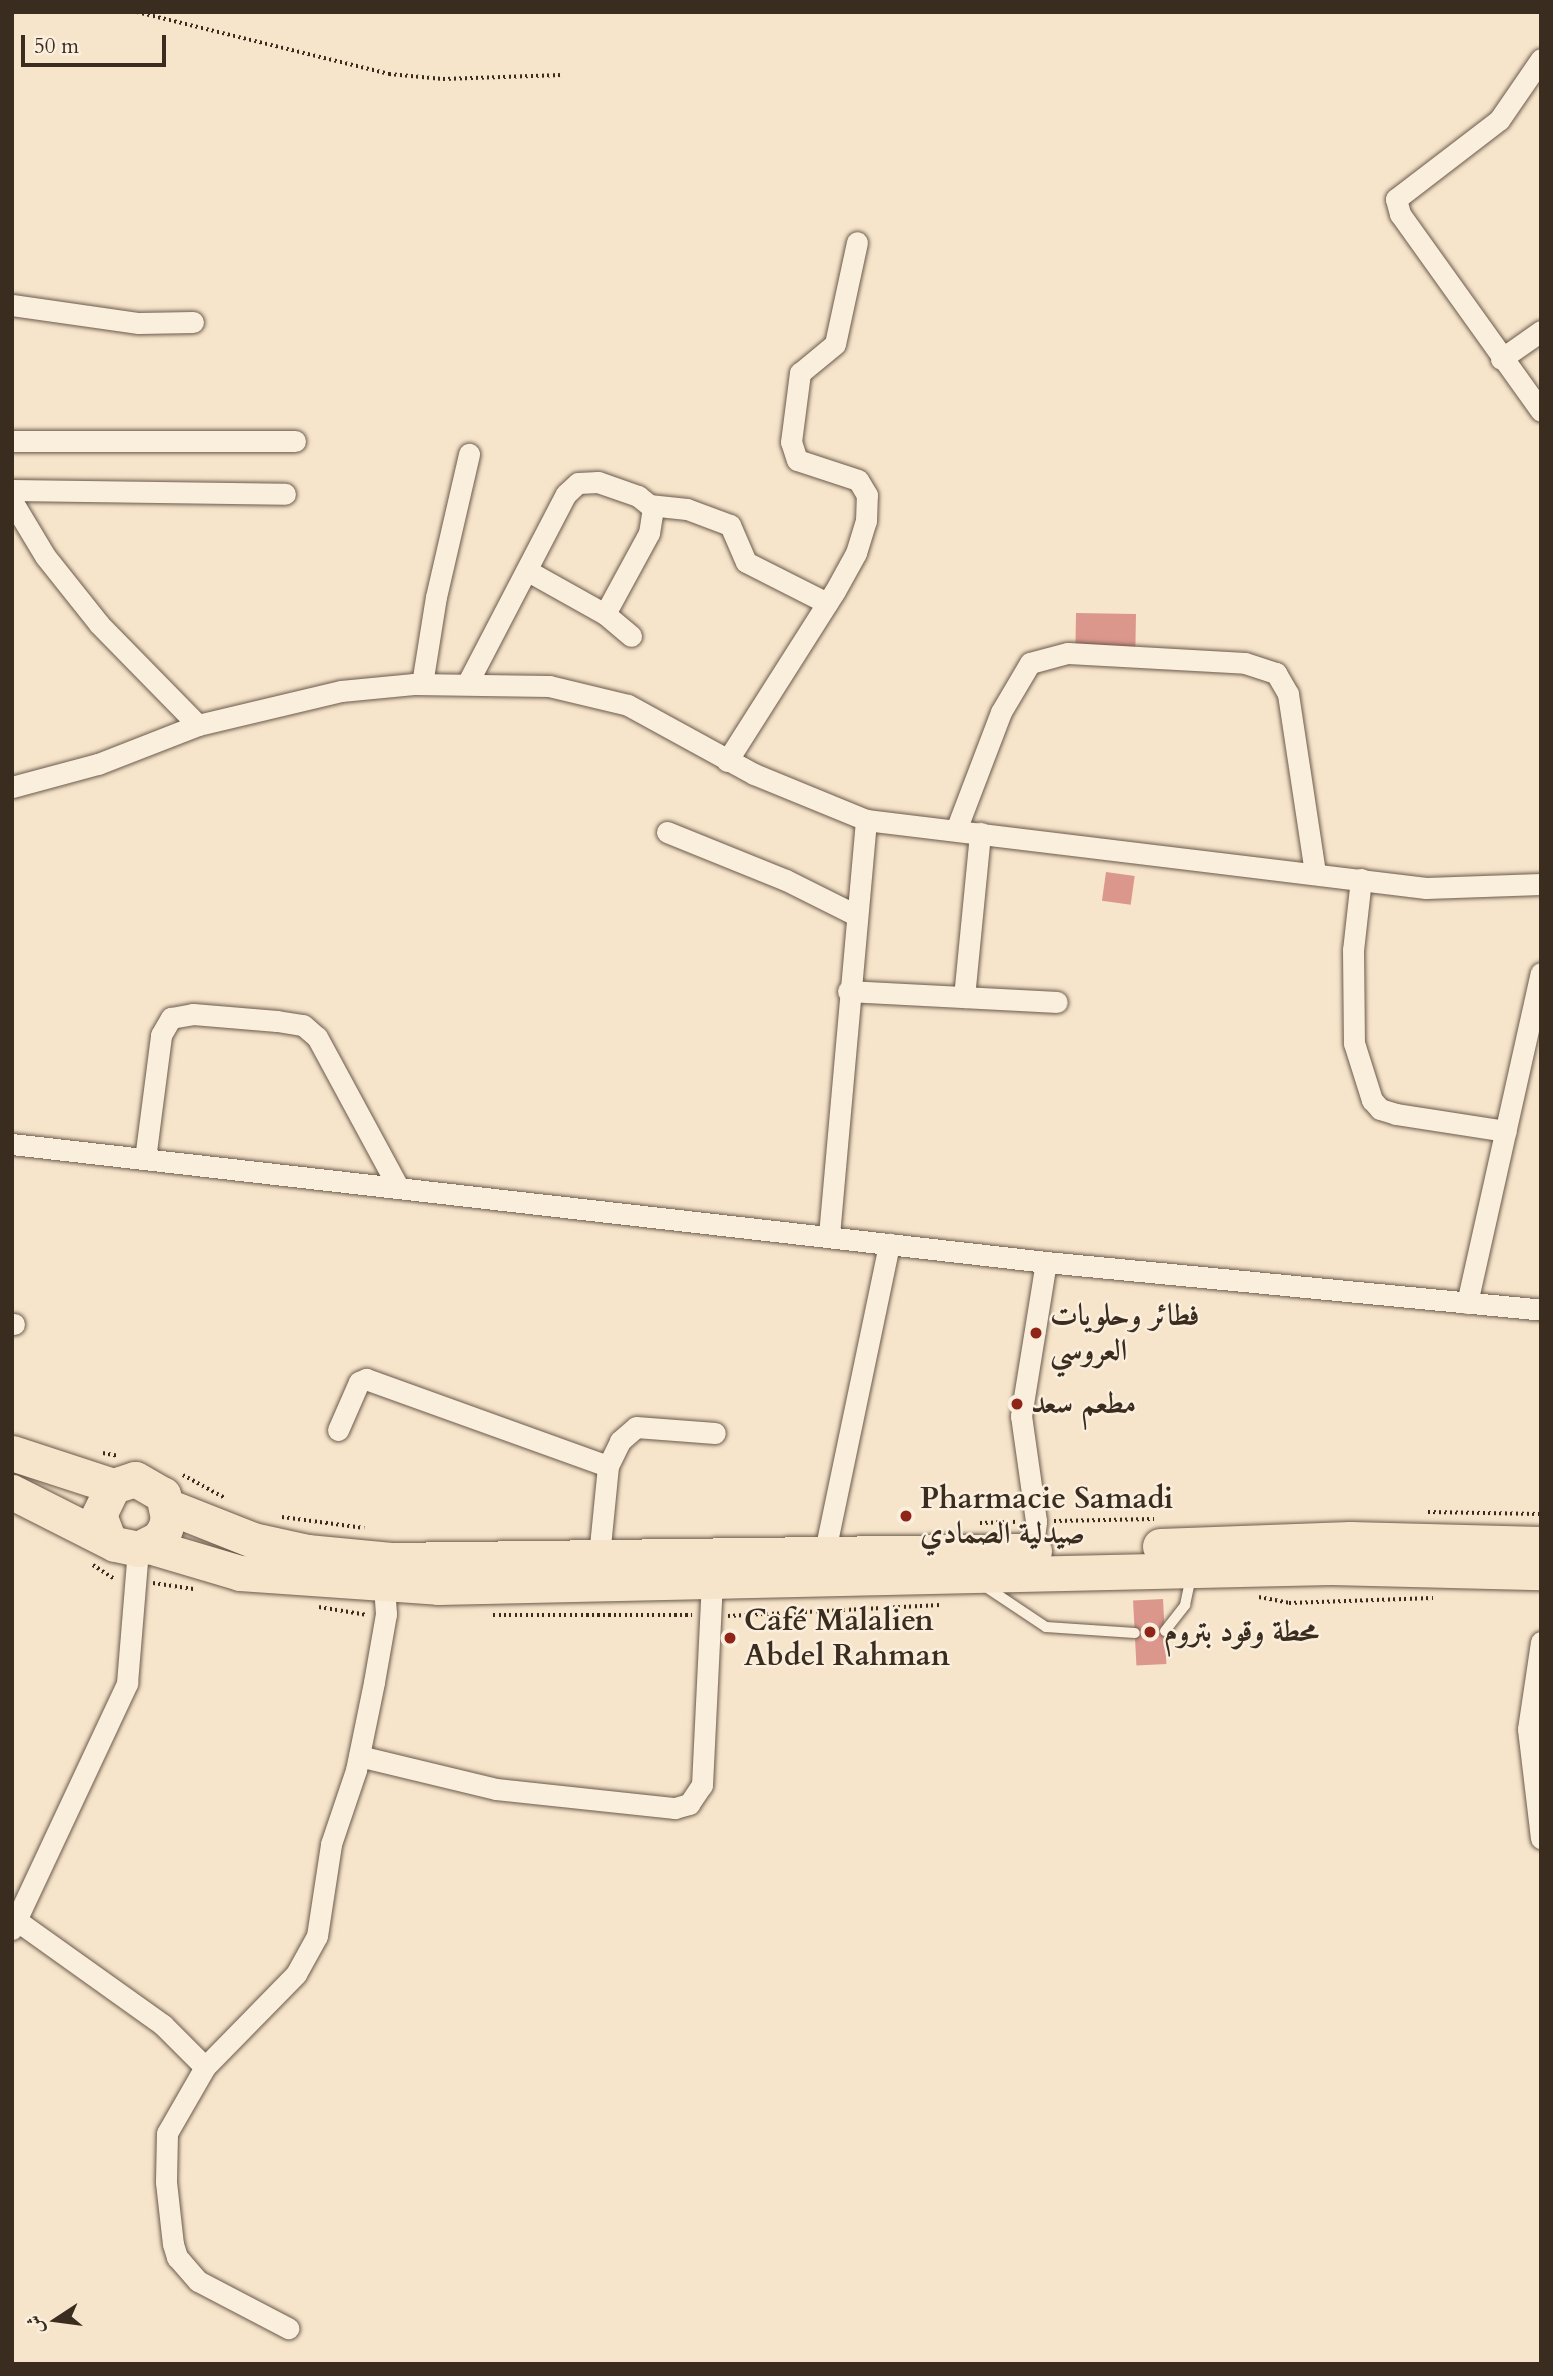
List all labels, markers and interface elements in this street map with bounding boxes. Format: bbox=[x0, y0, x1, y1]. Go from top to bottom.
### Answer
scale bar bbox=[24, 21, 170, 65]
text: 50 m bbox=[34, 32, 79, 61]
place label: فطائر وحلويات العروسي bbox=[1050, 1298, 1200, 1368]
marker: فطائر وحلويات العروسي bbox=[1028, 1325, 1044, 1341]
place label: مطعم سعد bbox=[1031, 1386, 1136, 1422]
marker: مطعم سعد bbox=[1009, 1396, 1025, 1412]
place label: Pharmacie Samadi صيدلية الصمادي bbox=[920, 1481, 1173, 1552]
marker: Pharmacie Samadi صيدلية الصمادي bbox=[898, 1508, 914, 1524]
place label: Café Malalien Abdel Rahman bbox=[744, 1603, 950, 1674]
place label: محطة وقود بتروم bbox=[1164, 1614, 1319, 1650]
marker: محطة وقود بتروم bbox=[1142, 1624, 1158, 1640]
marker: Café Malalien Abdel Rahman bbox=[722, 1630, 738, 1646]
north arrow bbox=[21, 2285, 91, 2355]
text: ش bbox=[21, 2313, 50, 2337]

